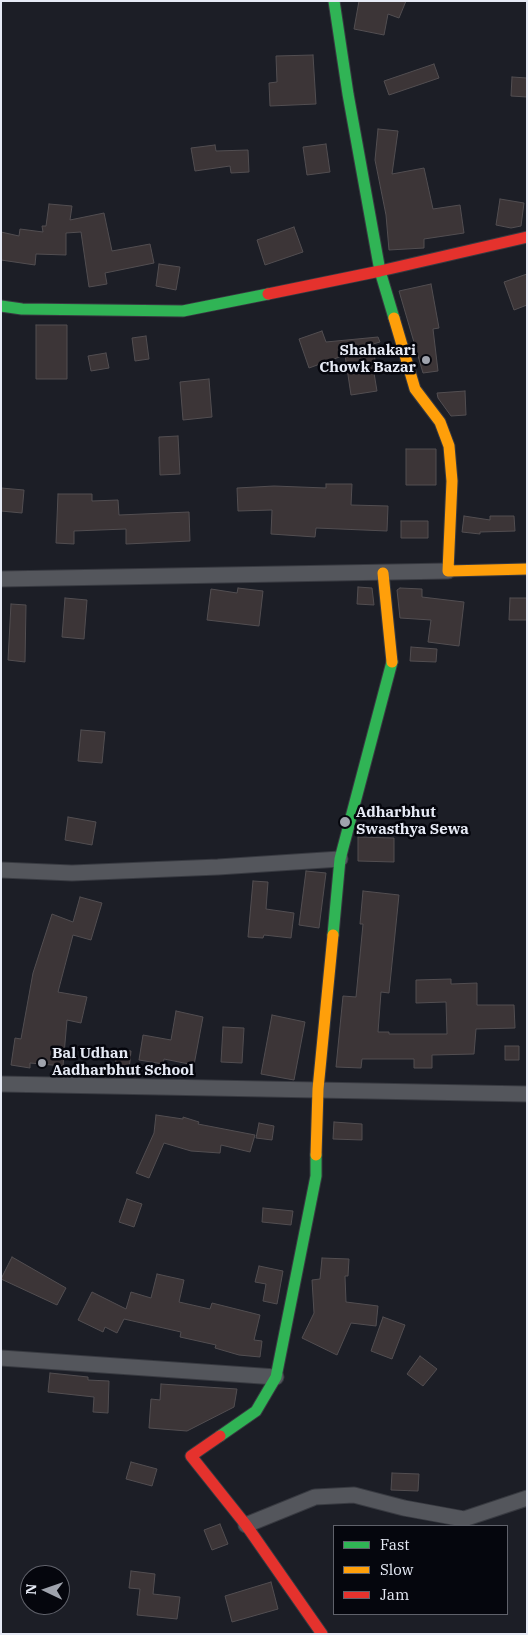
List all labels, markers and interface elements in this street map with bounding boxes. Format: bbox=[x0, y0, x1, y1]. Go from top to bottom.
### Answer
place label: Shahakari Chowk Bazar bbox=[319, 342, 416, 377]
marker: Shahakari Chowk Bazar bbox=[420, 354, 432, 366]
place label: Adharbhut Swasthya Sewa bbox=[356, 804, 469, 839]
marker: Adharbhut Swasthya Sewa bbox=[338, 815, 352, 829]
place label: Bal Udhan Aadharbhut School bbox=[52, 1045, 194, 1080]
marker: Bal Udhan Aadharbhut School bbox=[36, 1057, 48, 1069]
legend bbox=[333, 1525, 508, 1615]
text: Fast bbox=[380, 1535, 410, 1554]
text: Slow bbox=[380, 1560, 413, 1579]
north arrow bbox=[20, 1565, 70, 1615]
text: N bbox=[22, 1583, 40, 1595]
text: Jam bbox=[380, 1585, 409, 1604]

